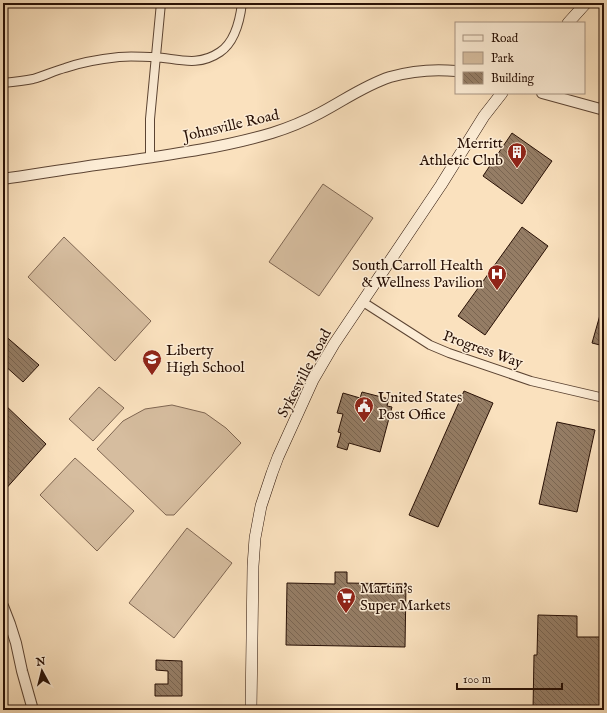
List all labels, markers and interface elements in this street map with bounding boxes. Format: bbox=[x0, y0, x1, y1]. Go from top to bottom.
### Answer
legend bbox=[455, 22, 585, 94]
text: Road bbox=[491, 31, 519, 46]
text: Park bbox=[491, 51, 514, 66]
text: Building bbox=[491, 71, 535, 86]
street label: Johnsville Road bbox=[179, 105, 282, 146]
place label: Merritt Athletic Club bbox=[418, 134, 503, 170]
building icon: Merritt Athletic Club bbox=[506, 141, 528, 169]
place label: South Carroll Health & Wellness Pavilion bbox=[352, 256, 483, 292]
hospital icon: South Carroll Health & Wellness Pavilion bbox=[486, 263, 508, 291]
street label: Sykesville Road bbox=[273, 325, 336, 421]
street label: Progress Way bbox=[440, 326, 526, 373]
place label: Liberty High School bbox=[166, 341, 245, 377]
school or university icon: Liberty High School bbox=[141, 348, 163, 376]
place label: United States Post Office bbox=[378, 388, 462, 424]
public building icon: United States Post Office bbox=[353, 395, 375, 423]
place label: Martin's Super Markets bbox=[360, 579, 451, 615]
supermarket icon: Martin's Super Markets bbox=[335, 586, 357, 614]
north arrow bbox=[22, 651, 62, 691]
text: N bbox=[34, 654, 47, 670]
scale bar bbox=[457, 665, 562, 691]
text: 100 m bbox=[463, 672, 491, 687]

